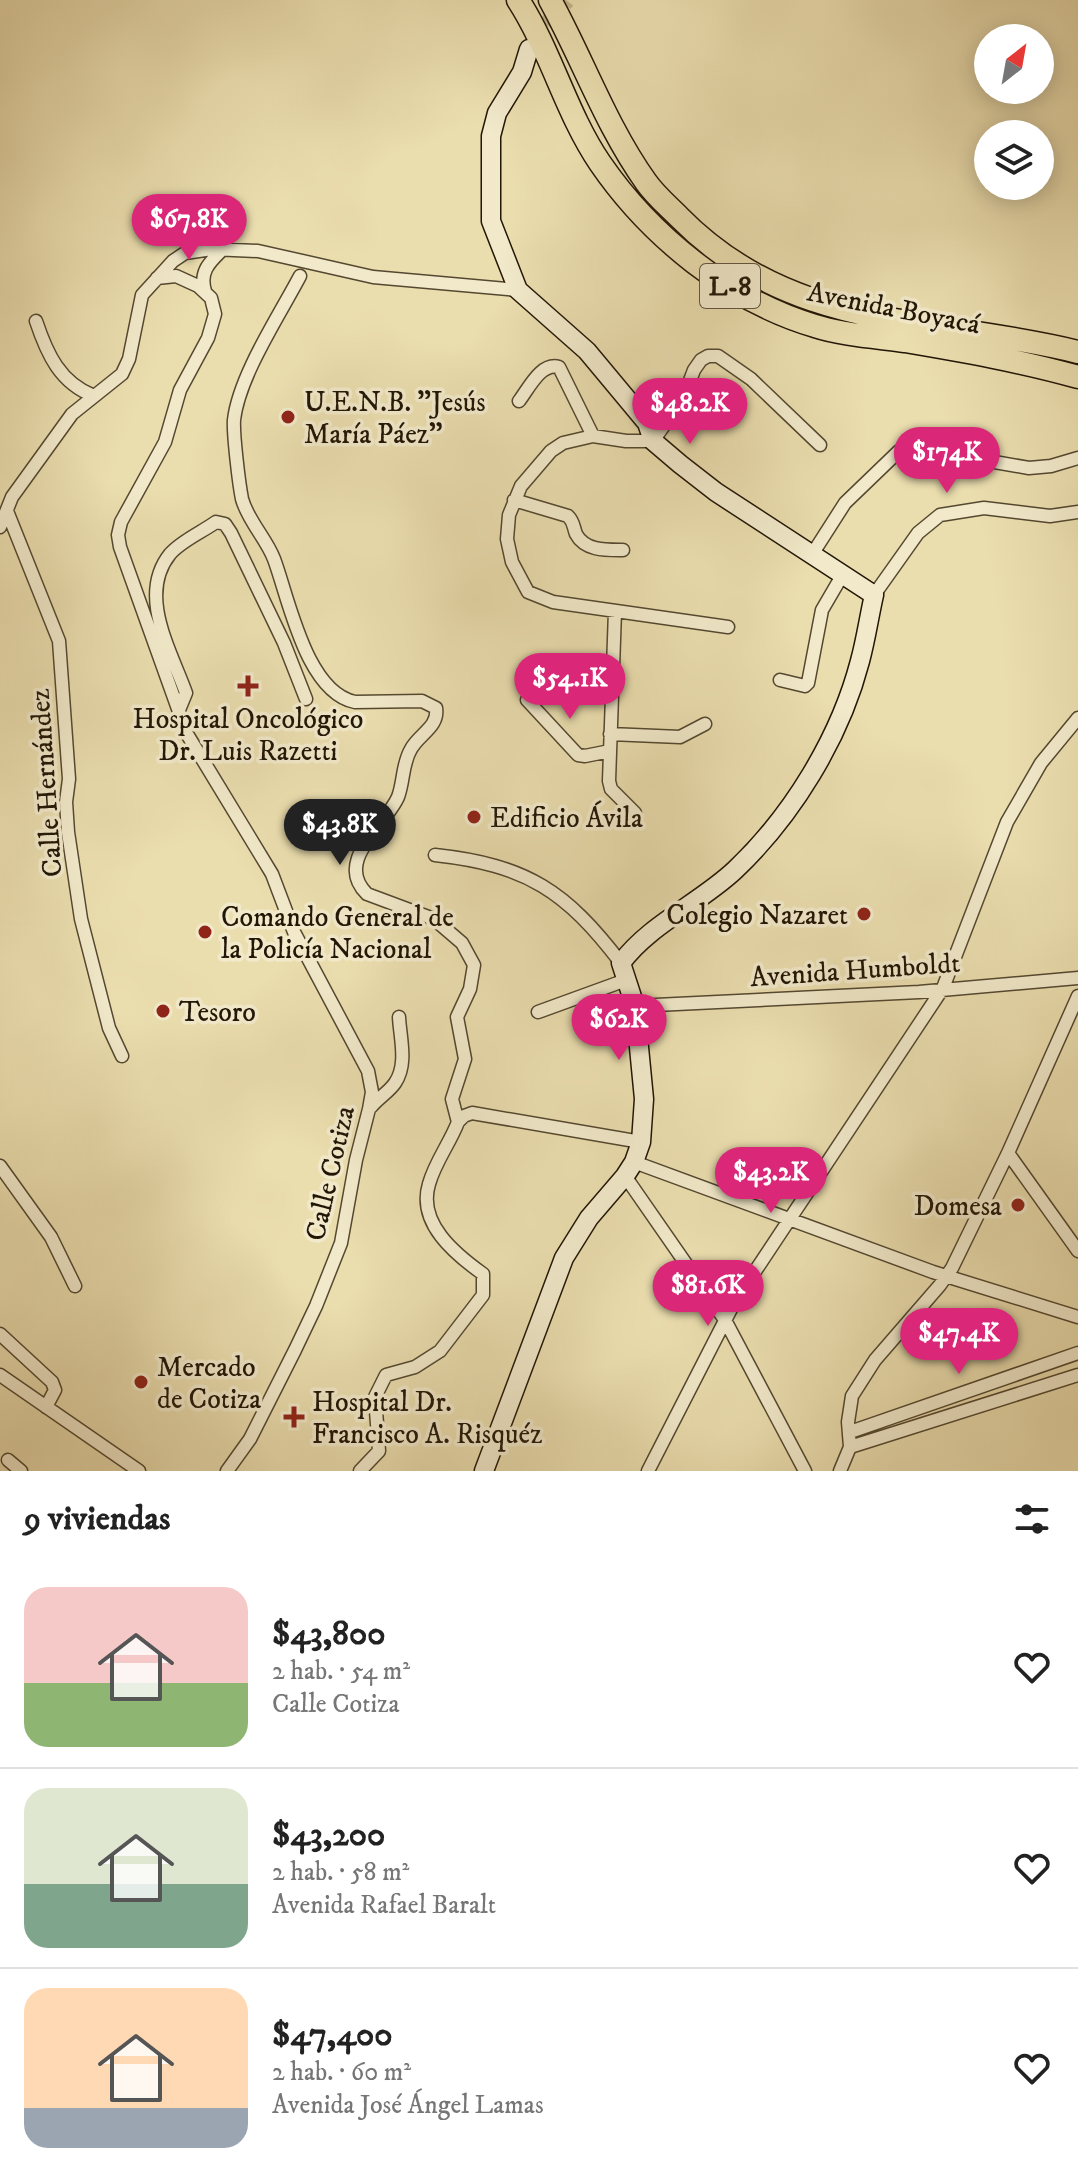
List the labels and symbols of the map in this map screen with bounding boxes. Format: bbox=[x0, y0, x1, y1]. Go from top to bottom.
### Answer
north arrow bbox=[974, 24, 1054, 104]
pin: $67.8K bbox=[124, 194, 254, 262]
road number: L-8 bbox=[700, 264, 760, 308]
street label: Avenida Boyacá bbox=[804, 275, 983, 342]
pin: $48.2K bbox=[625, 378, 755, 446]
place label: U.E.N.B. "Jesús María Páez" bbox=[304, 385, 486, 452]
marker: U.E.N.B. "Jesús María Páez" bbox=[279, 408, 297, 426]
pin: $174K bbox=[891, 427, 1003, 495]
pin: $54.1K bbox=[505, 653, 635, 721]
marker: Hospital Oncológico Dr. Luis Razetti bbox=[237, 675, 259, 697]
street label: Calle Hernández bbox=[22, 688, 71, 878]
place label: Hospital Oncológico Dr. Luis Razetti bbox=[133, 702, 363, 769]
pin: $43.8K bbox=[275, 799, 405, 867]
place label: Edificio Ávila bbox=[490, 800, 643, 836]
marker: Edificio Ávila bbox=[465, 808, 483, 826]
place label: Colegio Nazaret bbox=[666, 898, 848, 933]
place label: Comando General de la Policía Nacional bbox=[221, 900, 454, 967]
marker: Colegio Nazaret bbox=[855, 905, 873, 923]
marker: Comando General de la Policía Nacional bbox=[196, 923, 214, 941]
street label: Avenida Humboldt bbox=[749, 946, 961, 995]
pin: $62K bbox=[572, 994, 666, 1062]
place label: Tesoro bbox=[179, 995, 256, 1030]
marker: Tesoro bbox=[154, 1002, 172, 1020]
street label: Calle Cotiza bbox=[298, 1102, 363, 1244]
pin: $43.2K bbox=[706, 1147, 836, 1215]
place label: Domesa bbox=[914, 1189, 1002, 1224]
marker: Domesa bbox=[1009, 1196, 1027, 1214]
pin: $81.6K bbox=[643, 1260, 773, 1328]
pin: $47.4K bbox=[894, 1308, 1024, 1376]
place label: Mercado de Cotiza bbox=[157, 1350, 261, 1417]
marker: Mercado de Cotiza bbox=[132, 1373, 150, 1391]
place label: Hospital Dr. Francisco A. Risquéz bbox=[312, 1385, 542, 1452]
marker: Hospital Dr. Francisco A. Risquéz bbox=[283, 1406, 305, 1428]

